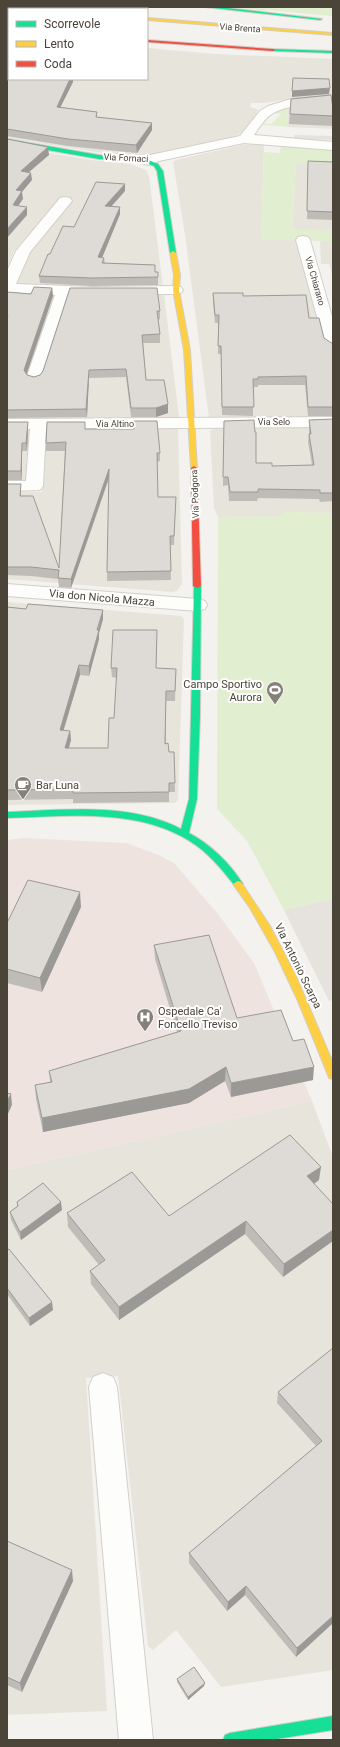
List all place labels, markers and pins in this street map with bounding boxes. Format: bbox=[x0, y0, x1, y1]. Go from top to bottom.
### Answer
place label: Campo Sportivo Aurora bbox=[183, 678, 262, 704]
sports icon: Campo Sportivo Aurora bbox=[265, 680, 285, 705]
cafe icon: Bar Luna bbox=[13, 775, 33, 800]
place label: Bar Luna bbox=[36, 779, 79, 792]
place label: Ospedale Ca' Foncello Treviso bbox=[158, 1005, 238, 1031]
hospital icon: Ospedale Ca' Foncello Treviso bbox=[135, 1007, 155, 1032]

